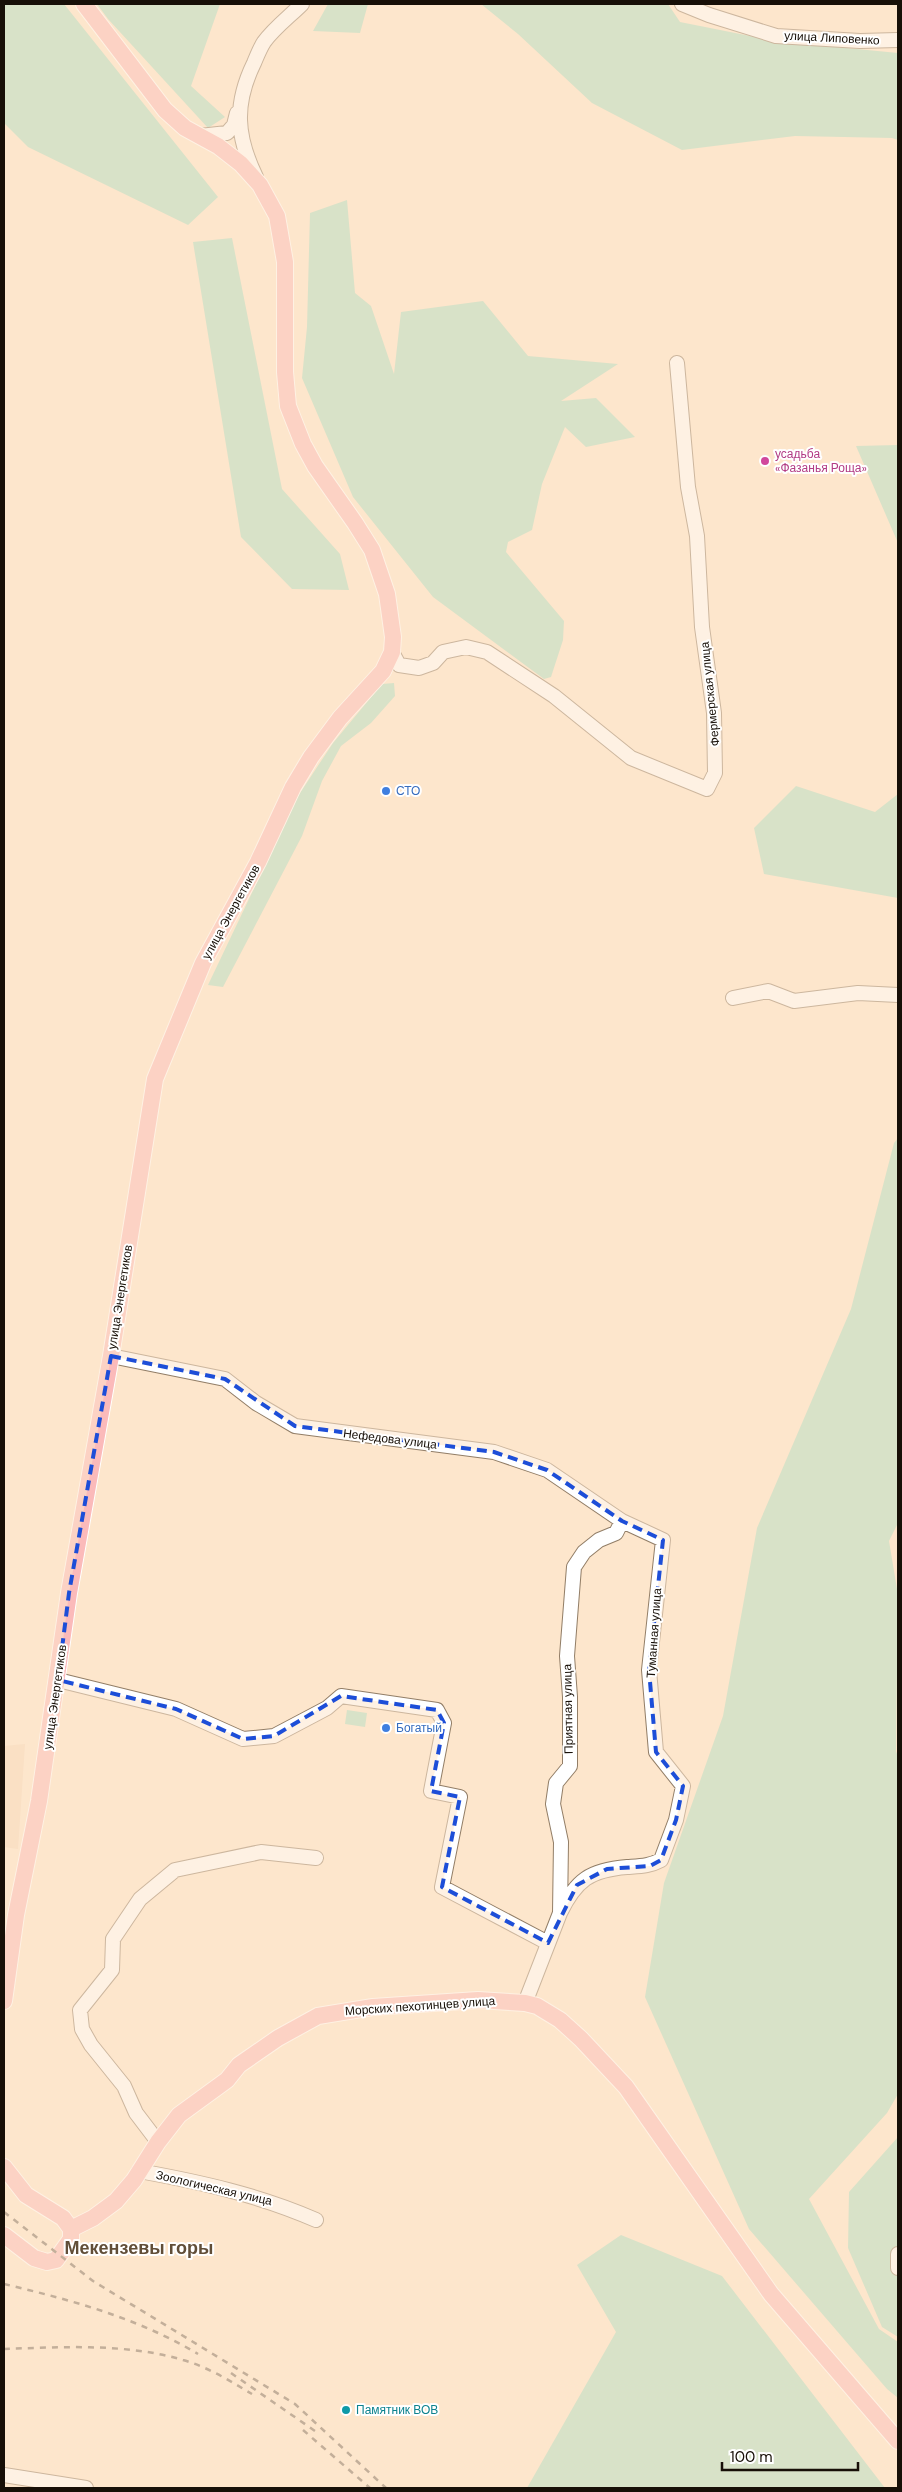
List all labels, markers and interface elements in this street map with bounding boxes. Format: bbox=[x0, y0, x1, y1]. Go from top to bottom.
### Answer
street label: улица Липовенко bbox=[784, 28, 880, 49]
place label: усадьба «Фазанья Роща» bbox=[775, 446, 867, 476]
marker: усадьба «Фазанья Роща» bbox=[759, 455, 771, 467]
street label: Фермерская улица bbox=[697, 641, 723, 747]
place label: СТО bbox=[396, 783, 420, 799]
marker: СТО bbox=[380, 785, 392, 797]
street label: улица Энергетиков bbox=[198, 862, 264, 962]
street label: улица Энергетиков bbox=[104, 1243, 136, 1351]
street label: Нефедова улица bbox=[342, 1425, 438, 1453]
street label: Туманная улица bbox=[643, 1587, 665, 1678]
street label: улица Энергетиков bbox=[40, 1643, 70, 1751]
street label: Приятная улица bbox=[559, 1664, 577, 1754]
place label: Богатый bbox=[396, 1720, 442, 1736]
marker: Богатый bbox=[380, 1722, 392, 1734]
street label: Морских пехотинцев улица bbox=[344, 1993, 496, 2019]
street label: Зоологическая улица bbox=[154, 2167, 274, 2209]
district label: Мекензевы горы bbox=[65, 2236, 213, 2260]
place label: Памятник ВОВ bbox=[356, 2402, 438, 2418]
marker: Памятник ВОВ bbox=[340, 2404, 352, 2416]
scale bar bbox=[722, 2440, 858, 2472]
text: 100 m bbox=[730, 2447, 773, 2467]

